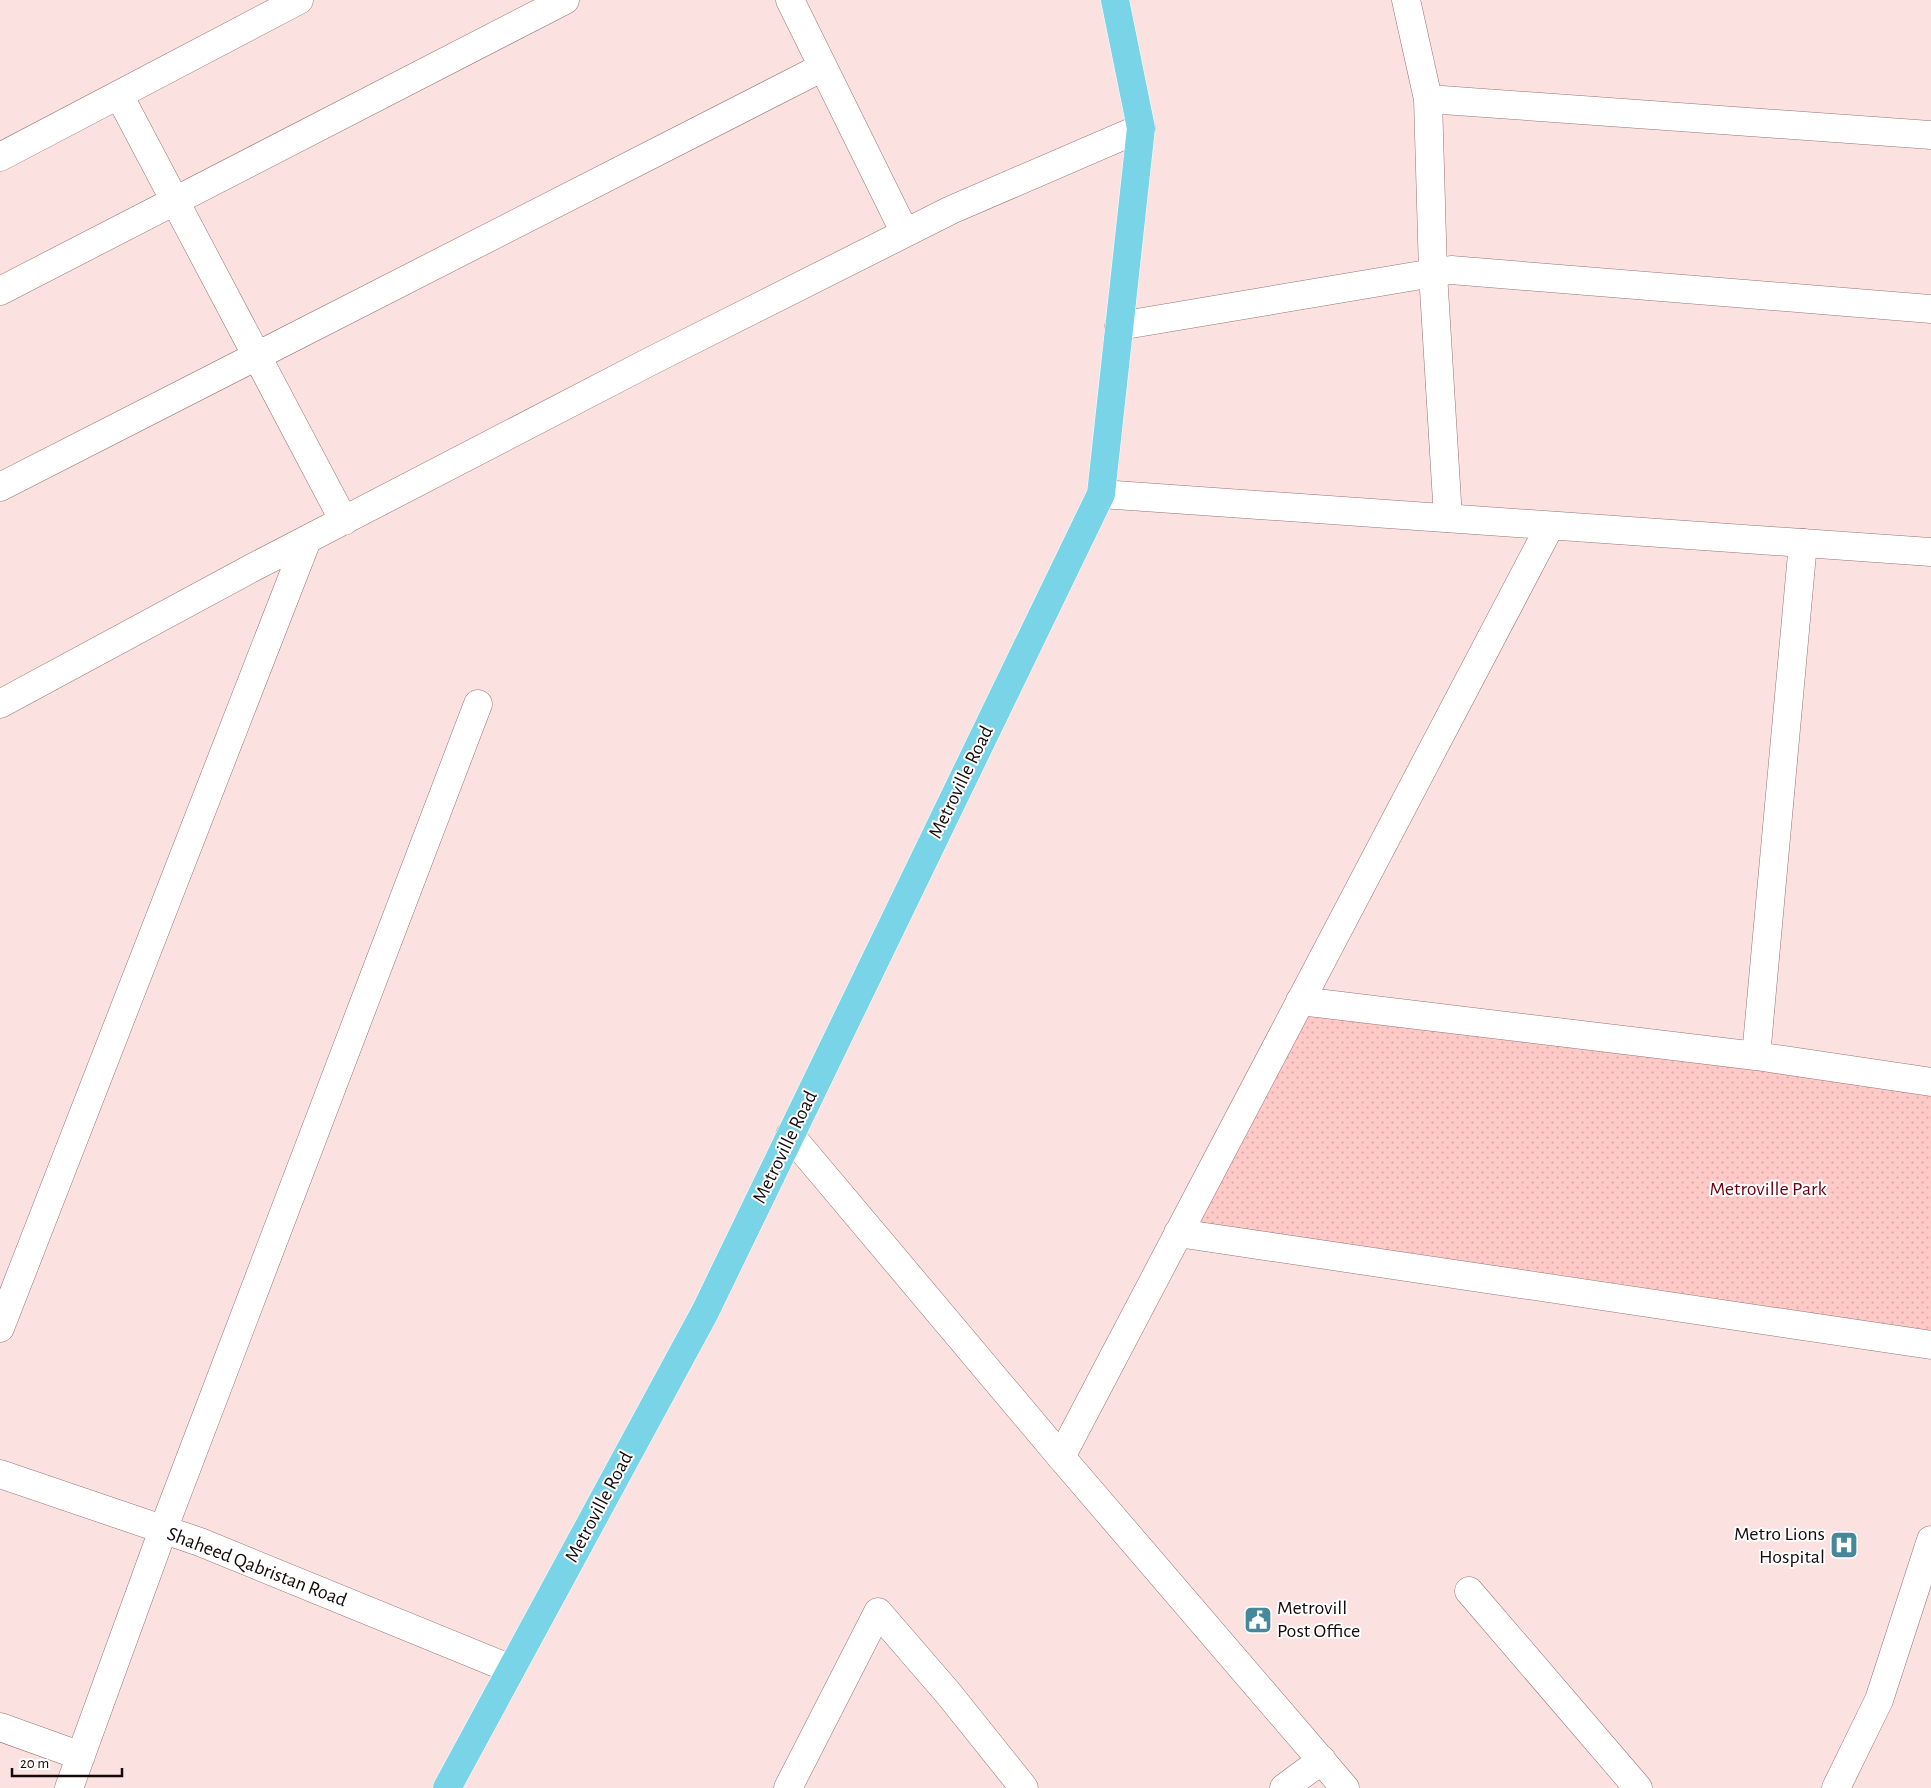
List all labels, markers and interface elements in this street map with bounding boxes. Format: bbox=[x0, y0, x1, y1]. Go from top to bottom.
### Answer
street label: Metroville Road bbox=[925, 723, 997, 841]
street label: Metroville Road bbox=[749, 1088, 821, 1206]
park label: Metroville Park bbox=[1709, 1179, 1827, 1199]
street label: Metroville Road bbox=[561, 1448, 637, 1566]
street label: Shaheed Qabristan Road bbox=[164, 1523, 350, 1611]
place label: Metro Lions Hospital bbox=[1734, 1524, 1825, 1567]
hospital icon: Metro Lions Hospital bbox=[1829, 1530, 1859, 1560]
place label: Metrovill Post Office bbox=[1277, 1598, 1360, 1641]
public building icon: Metrovill Post Office bbox=[1243, 1605, 1273, 1635]
scale bar bbox=[12, 1746, 122, 1778]
text: 20 m bbox=[20, 1756, 49, 1771]

